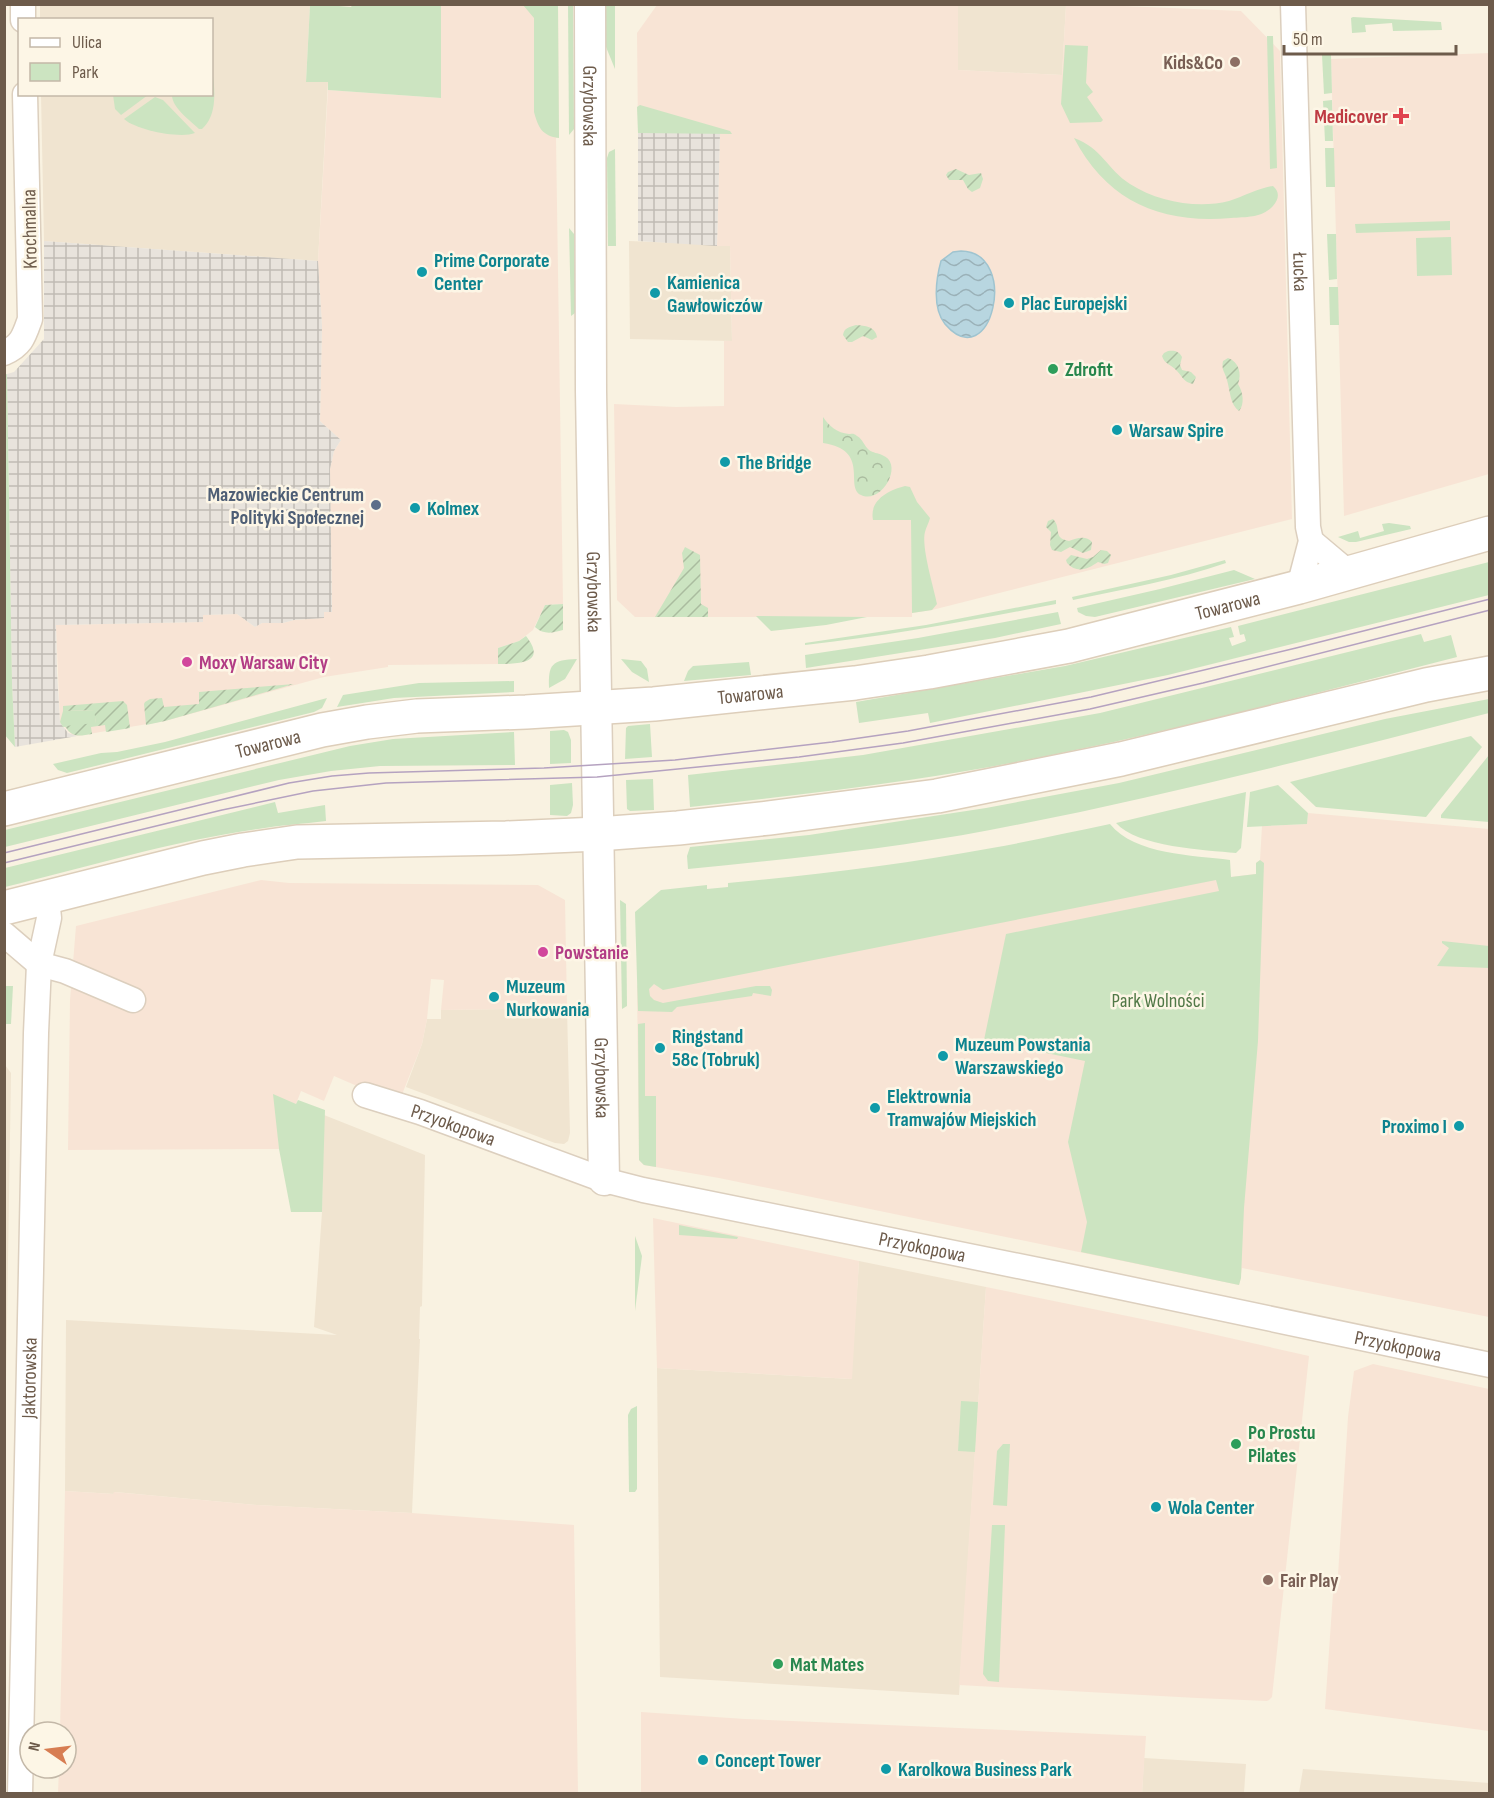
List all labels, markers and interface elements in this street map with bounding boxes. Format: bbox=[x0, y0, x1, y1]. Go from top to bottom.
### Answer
legend bbox=[18, 18, 213, 96]
scale bar bbox=[1284, 18, 1456, 56]
text: 50 m bbox=[1293, 29, 1323, 50]
text: Ulica bbox=[72, 32, 102, 53]
place label: Kids&Co bbox=[1163, 51, 1223, 75]
marker: Kids&Co bbox=[1228, 55, 1242, 69]
text: Park bbox=[72, 62, 98, 83]
street label: Grzybowska bbox=[577, 65, 601, 147]
place label: Medicover bbox=[1314, 105, 1388, 129]
marker: Medicover bbox=[1392, 107, 1410, 125]
street label: Krochmalna bbox=[17, 189, 43, 269]
place label: Prime Corporate Center bbox=[434, 249, 550, 296]
street label: Łucka bbox=[1287, 251, 1312, 292]
marker: Prime Corporate Center bbox=[415, 265, 429, 279]
place label: Kamienica Gawłowiczów bbox=[667, 271, 763, 318]
marker: Kamienica Gawłowiczów bbox=[648, 286, 662, 300]
place label: Plac Europejski bbox=[1021, 292, 1127, 316]
marker: Plac Europejski bbox=[1002, 296, 1016, 310]
place label: Zdrofit bbox=[1065, 358, 1113, 382]
marker: Zdrofit bbox=[1046, 362, 1060, 376]
place label: Warsaw Spire bbox=[1129, 419, 1224, 443]
marker: Warsaw Spire bbox=[1110, 423, 1124, 437]
place label: The Bridge bbox=[737, 451, 811, 475]
marker: The Bridge bbox=[718, 455, 732, 469]
place label: Mazowieckie Centrum Polityki Społecznej bbox=[207, 483, 364, 530]
place label: Kolmex bbox=[427, 497, 480, 521]
marker: Mazowieckie Centrum Polityki Społecznej bbox=[369, 498, 383, 512]
marker: Kolmex bbox=[408, 501, 422, 515]
street label: Grzybowska bbox=[581, 551, 606, 633]
street label: Towarowa bbox=[1193, 586, 1263, 626]
place label: Moxy Warsaw City bbox=[199, 651, 329, 675]
marker: Moxy Warsaw City bbox=[180, 655, 194, 669]
street label: Towarowa bbox=[716, 680, 785, 710]
street label: Towarowa bbox=[233, 725, 303, 764]
place label: Powstanie bbox=[555, 941, 629, 965]
marker: Powstanie bbox=[536, 945, 550, 959]
place label: Muzeum Nurkowania bbox=[506, 975, 589, 1022]
park label: Park Wolności bbox=[1112, 989, 1204, 1013]
marker: Muzeum Nurkowania bbox=[487, 990, 501, 1004]
place label: Ringstand 58c (Tobruk) bbox=[672, 1025, 760, 1072]
place label: Muzeum Powstania Warszawskiego bbox=[955, 1033, 1091, 1080]
street label: Grzybowska bbox=[589, 1037, 614, 1119]
marker: Ringstand 58c (Tobruk) bbox=[653, 1041, 667, 1055]
marker: Muzeum Powstania Warszawskiego bbox=[936, 1049, 950, 1063]
place label: Elektrownia Tramwajów Miejskich bbox=[887, 1085, 1037, 1132]
street label: Przyokopowa bbox=[408, 1099, 498, 1152]
marker: Elektrownia Tramwajów Miejskich bbox=[868, 1101, 882, 1115]
place label: Proximo I bbox=[1382, 1115, 1447, 1139]
marker: Proximo I bbox=[1452, 1119, 1466, 1133]
street label: Przyokopowa bbox=[877, 1227, 968, 1268]
street label: Przyokopowa bbox=[1352, 1326, 1444, 1367]
street label: Jaktorowska bbox=[17, 1337, 43, 1420]
place label: Po Prostu Pilates bbox=[1248, 1421, 1316, 1468]
marker: Po Prostu Pilates bbox=[1229, 1437, 1243, 1451]
place label: Wola Center bbox=[1168, 1496, 1254, 1520]
marker: Wola Center bbox=[1149, 1500, 1163, 1514]
place label: Fair Play bbox=[1280, 1569, 1339, 1593]
marker: Fair Play bbox=[1261, 1573, 1275, 1587]
place label: Mat Mates bbox=[790, 1653, 864, 1677]
marker: Mat Mates bbox=[771, 1657, 785, 1671]
north arrow bbox=[18, 1720, 78, 1780]
text: N bbox=[25, 1740, 45, 1753]
place label: Concept Tower bbox=[715, 1749, 821, 1773]
marker: Concept Tower bbox=[696, 1753, 710, 1767]
place label: Karolkowa Business Park bbox=[898, 1758, 1072, 1782]
marker: Karolkowa Business Park bbox=[879, 1762, 893, 1776]

